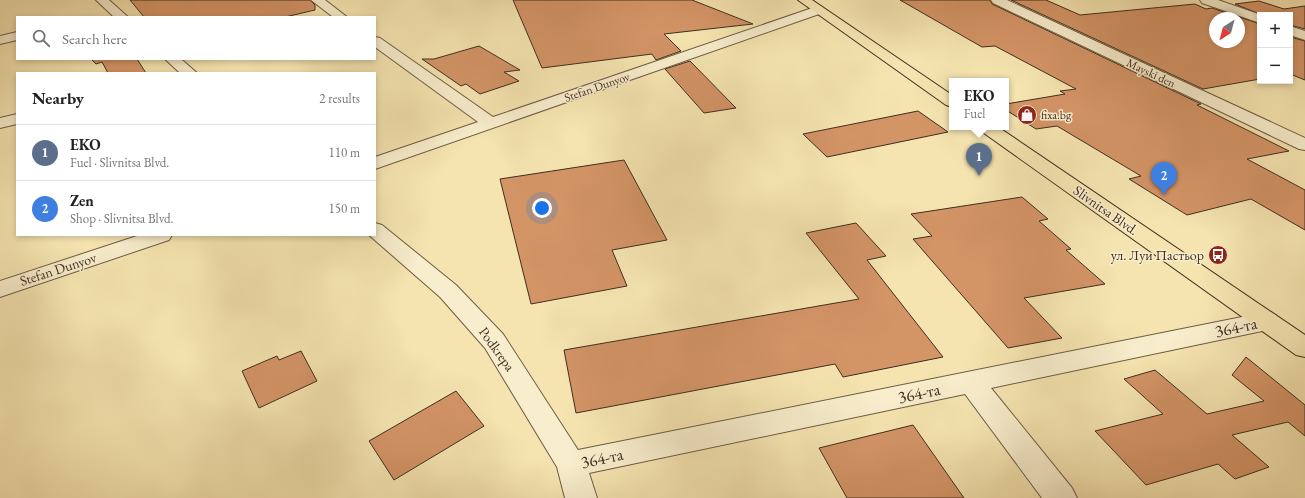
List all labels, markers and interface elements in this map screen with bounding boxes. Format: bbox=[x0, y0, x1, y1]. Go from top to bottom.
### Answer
north arrow bbox=[1209, 12, 1245, 48]
map controls bbox=[1257, 12, 1293, 84]
button: + bbox=[1257, 12, 1293, 48]
search box bbox=[16, 16, 376, 60]
icon: search bbox=[30, 27, 52, 49]
text: Search here bbox=[62, 29, 127, 48]
button: − bbox=[1257, 48, 1293, 84]
street label: Mayski den bbox=[1124, 55, 1179, 92]
street label: Stefan Dunyov bbox=[562, 68, 633, 106]
popup bbox=[949, 78, 1009, 130]
text: EKO bbox=[964, 86, 994, 105]
text: Nearby bbox=[32, 87, 84, 109]
text: 2 results bbox=[319, 90, 360, 107]
shop icon: fixa.bg bbox=[1016, 104, 1038, 126]
text: Fuel bbox=[964, 105, 985, 122]
place label: fixa.bg bbox=[1041, 107, 1072, 123]
text: EKO bbox=[70, 135, 101, 154]
pin: 1 bbox=[966, 143, 992, 176]
text: 1 bbox=[42, 144, 48, 161]
text: 110 m bbox=[329, 144, 360, 161]
text: Fuel · Slivnitsa Blvd. bbox=[70, 154, 169, 171]
pin: 2 bbox=[1151, 162, 1177, 195]
street label: Slivnitsa Blvd. bbox=[1070, 181, 1142, 239]
text: Zen bbox=[70, 191, 94, 210]
your location bbox=[532, 198, 552, 218]
text: 2 bbox=[42, 200, 48, 217]
text: 150 m bbox=[329, 200, 360, 217]
text: Shop · Slivnitsa Blvd. bbox=[70, 210, 174, 227]
bus stop icon: ул. Луи Пастьор bbox=[1207, 244, 1229, 266]
place label: ул. Луи Пастьор bbox=[1111, 246, 1204, 264]
street label: Stefan Dunyov bbox=[17, 248, 99, 290]
street label: 364-та bbox=[1213, 312, 1259, 342]
street label: Podkrepa bbox=[475, 323, 519, 375]
street label: 364-та bbox=[896, 378, 942, 408]
street label: 364-та bbox=[579, 443, 625, 473]

